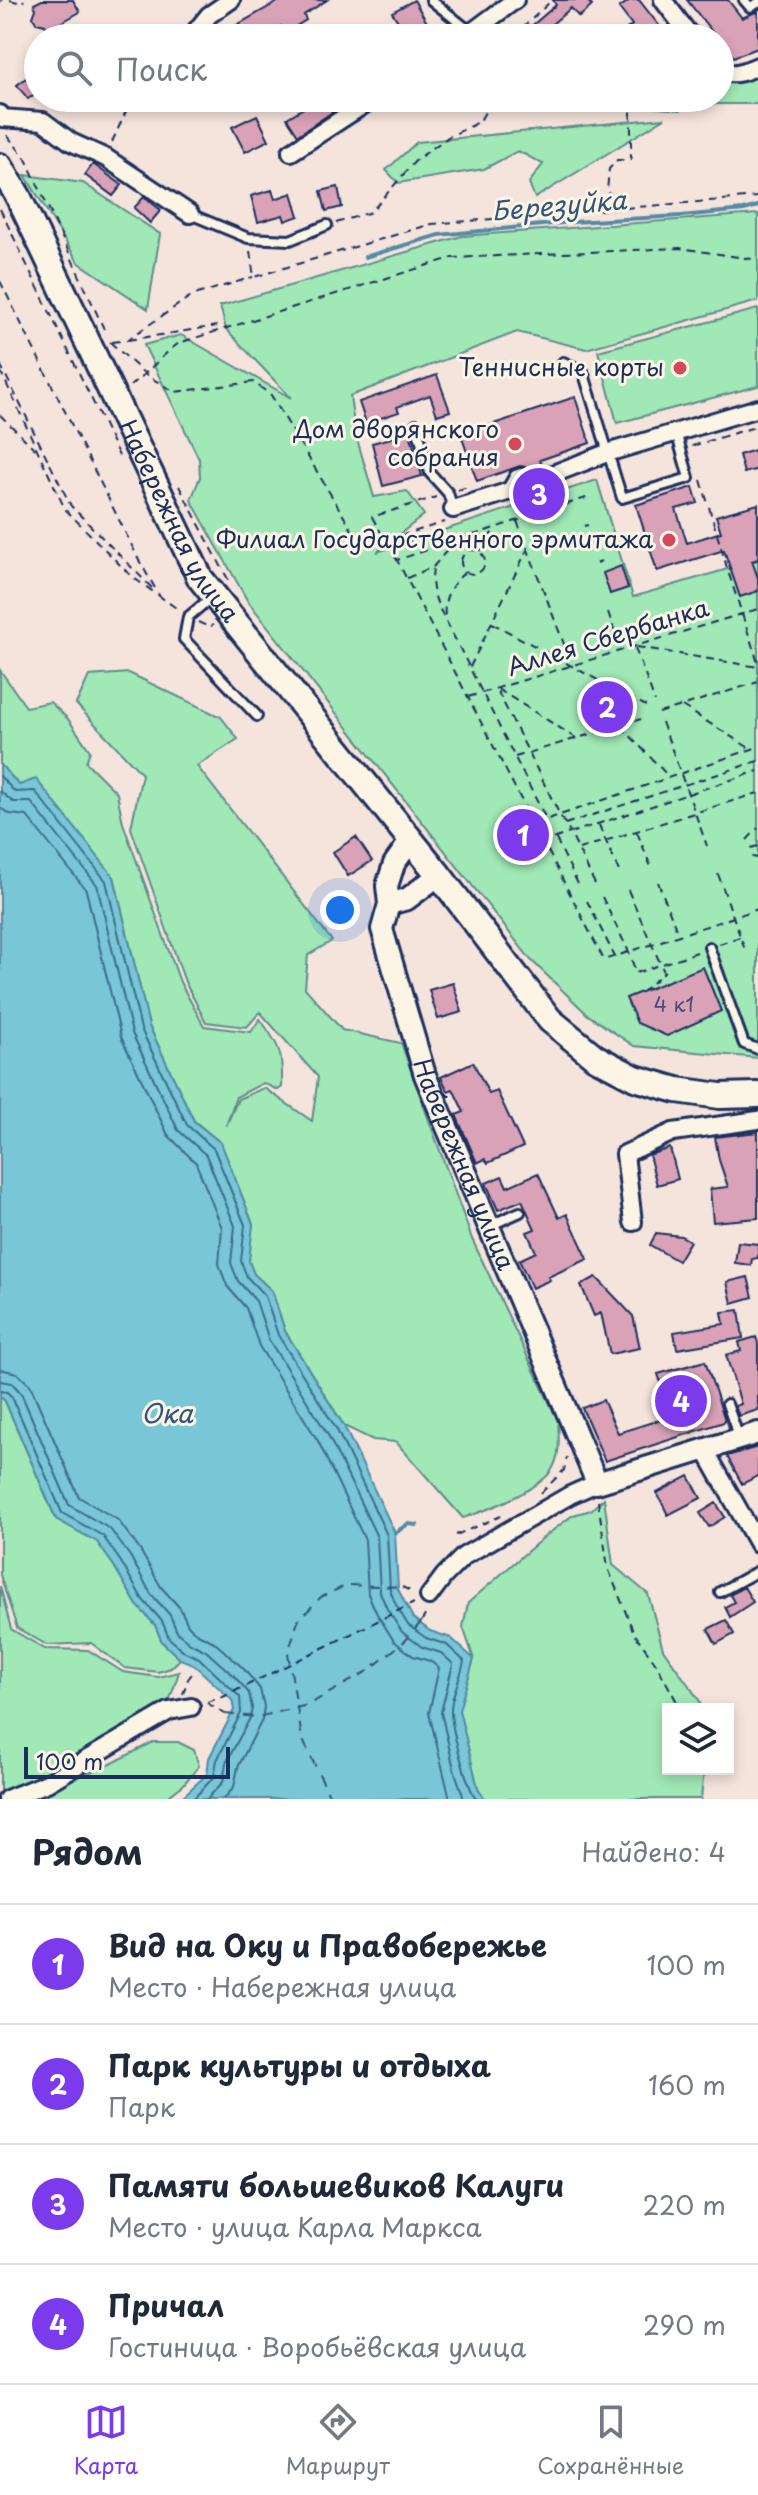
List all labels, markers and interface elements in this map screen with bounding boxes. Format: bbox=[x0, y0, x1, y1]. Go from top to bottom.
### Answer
search box bbox=[24, 24, 734, 112]
icon: search bbox=[52, 46, 96, 90]
text: Поиск bbox=[116, 46, 207, 91]
water label: Березуйка bbox=[490, 179, 629, 230]
place label: Теннисные корты bbox=[458, 348, 664, 384]
marker: Теннисные корты bbox=[671, 359, 689, 377]
place label: Дом дворянского собрания bbox=[293, 410, 499, 474]
street label: Набережная улица bbox=[111, 413, 249, 629]
marker: Дом дворянского собрания bbox=[506, 435, 524, 453]
pin: 3 bbox=[513, 464, 565, 524]
place label: Филиал Государственного эрмитажа bbox=[216, 520, 653, 556]
marker: Филиал Государственного эрмитажа bbox=[660, 531, 678, 549]
street label: Аллея Сбербанка bbox=[502, 588, 713, 684]
pin: 2 bbox=[581, 677, 633, 737]
pin: 1 bbox=[497, 805, 549, 865]
your location bbox=[320, 890, 360, 930]
house number: 4 к1 bbox=[654, 989, 694, 1019]
street label: Набережная улица bbox=[405, 1054, 525, 1275]
pin: 4 bbox=[655, 1371, 707, 1431]
water label: Ока bbox=[141, 1393, 194, 1432]
map controls bbox=[662, 1703, 734, 1775]
button: layers bbox=[662, 1703, 734, 1775]
scale bar bbox=[24, 1743, 230, 1779]
text: 100 m bbox=[36, 1744, 103, 1777]
text: Рядом bbox=[32, 1825, 143, 1877]
text: Найдено: 4 bbox=[581, 1832, 726, 1871]
text: Вид на Оку и Правобережье bbox=[108, 1922, 547, 1967]
text: 1 bbox=[52, 1945, 64, 1984]
text: 100 m bbox=[646, 1945, 726, 1984]
text: Место · Набережная улица bbox=[108, 1967, 456, 2006]
text: Парк культуры и отдыха bbox=[108, 2042, 491, 2087]
text: 2 bbox=[49, 2065, 67, 2104]
text: 160 m bbox=[648, 2065, 726, 2104]
text: Парк bbox=[108, 2087, 175, 2126]
text: Памяти большевиков Калуги bbox=[108, 2162, 564, 2207]
text: 3 bbox=[49, 2185, 67, 2224]
text: 220 m bbox=[642, 2185, 726, 2224]
text: Место · улица Карла Маркса bbox=[108, 2207, 482, 2246]
text: Причал bbox=[108, 2282, 224, 2327]
text: 4 bbox=[49, 2305, 67, 2344]
text: 290 m bbox=[643, 2305, 726, 2344]
text: Гостиница · Воробьёвская улица bbox=[108, 2327, 526, 2366]
tab: Карта bbox=[74, 2400, 138, 2481]
tab: Маршрут bbox=[286, 2400, 390, 2481]
tab: Сохранённые bbox=[537, 2400, 684, 2481]

